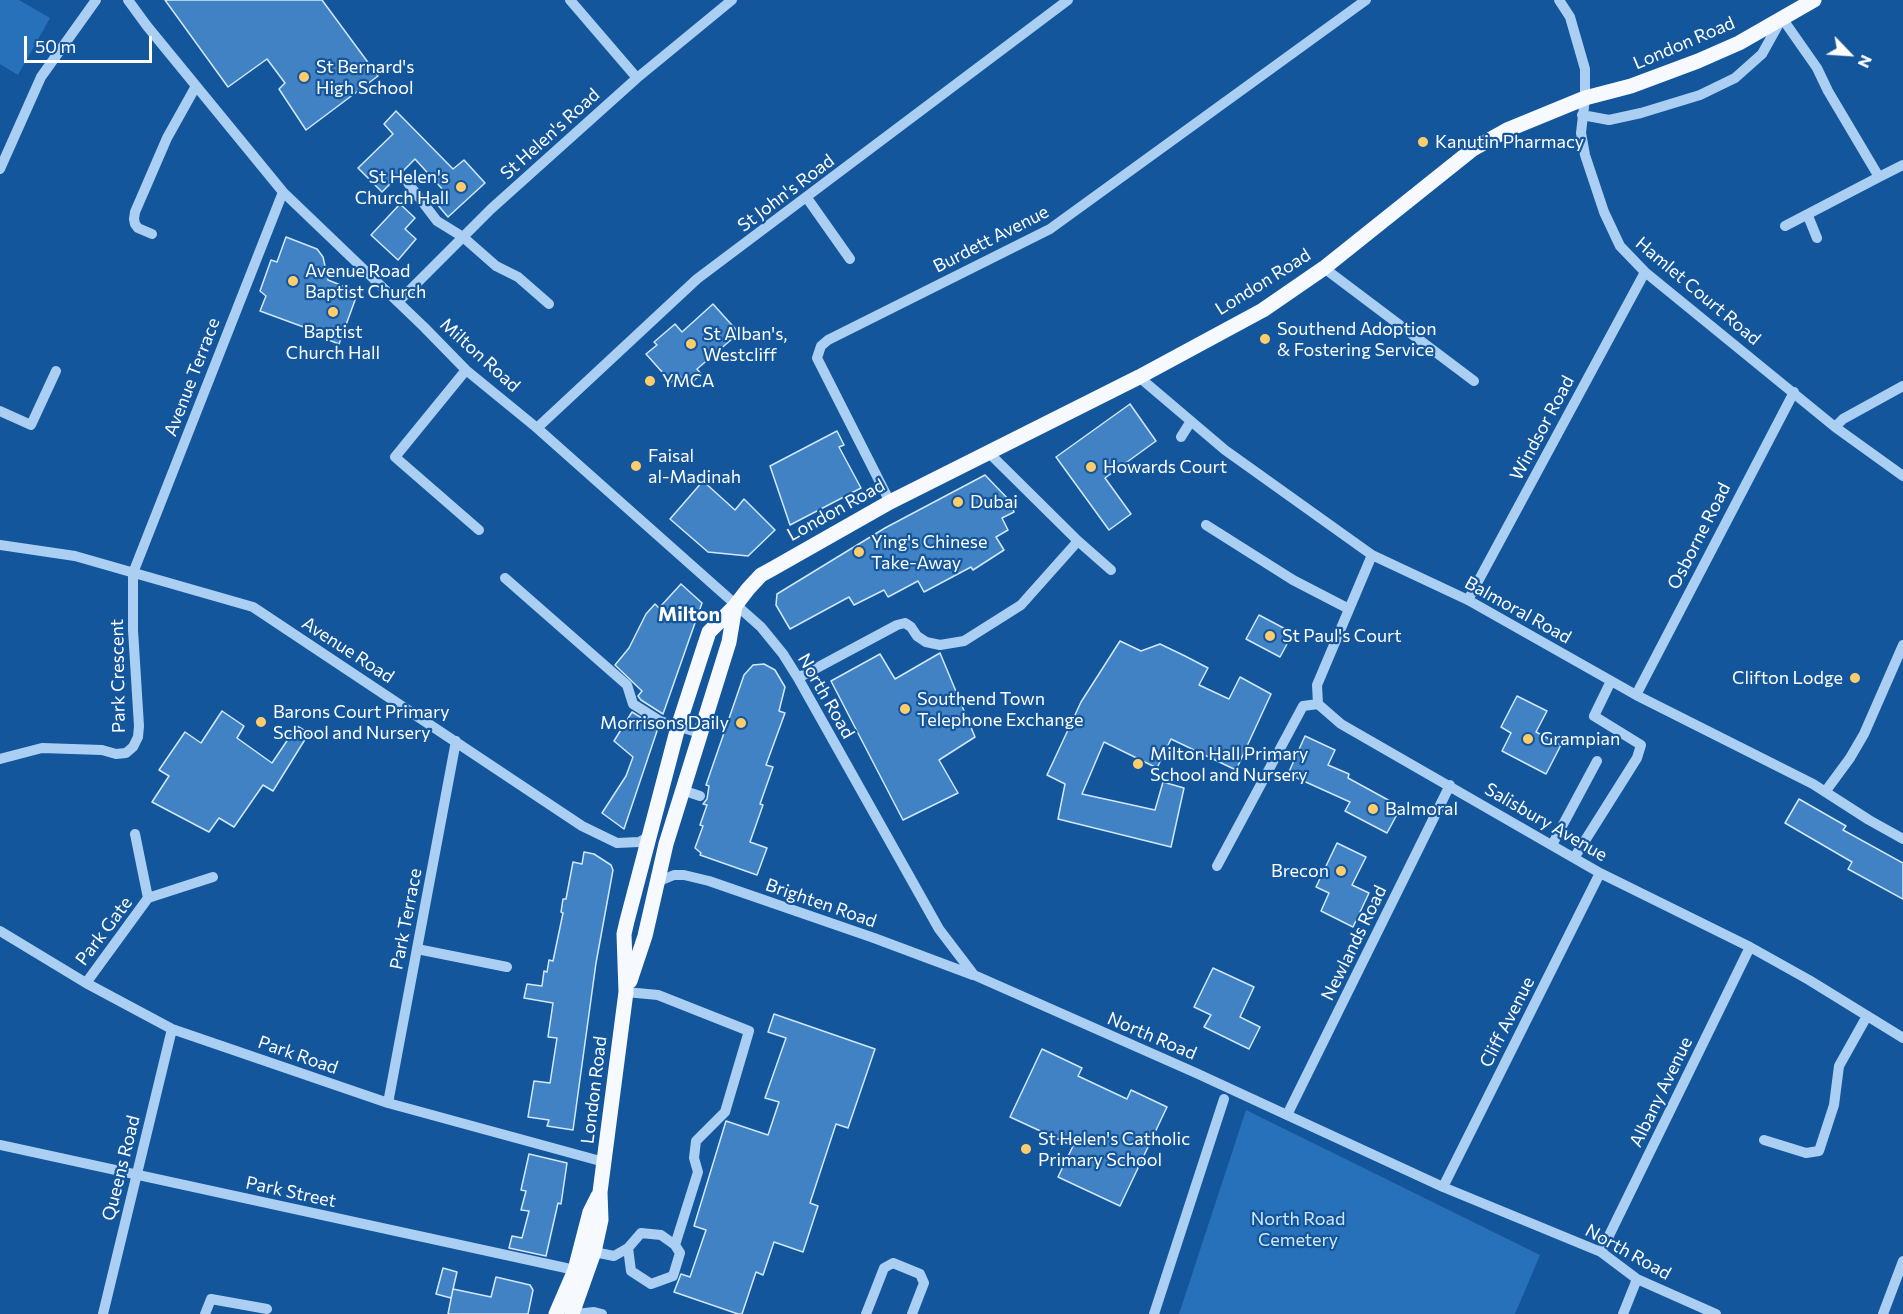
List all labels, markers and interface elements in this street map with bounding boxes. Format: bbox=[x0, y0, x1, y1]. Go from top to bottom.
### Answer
street label: London Road bbox=[1630, 12, 1738, 74]
scale bar bbox=[27, 24, 154, 62]
north arrow bbox=[1819, 24, 1879, 84]
text: 50 m bbox=[35, 35, 76, 57]
text: N bbox=[1855, 52, 1877, 71]
place label: St Bernard's High School bbox=[316, 56, 414, 98]
marker: St Bernard's High School bbox=[297, 70, 311, 84]
street label: St Helen's Road bbox=[496, 84, 604, 184]
place label: Kanutin Pharmacy bbox=[1435, 131, 1584, 153]
marker: Kanutin Pharmacy bbox=[1416, 135, 1430, 149]
street label: St John's Road bbox=[734, 150, 838, 236]
place label: St Helen's Church Hall bbox=[355, 166, 449, 208]
marker: St Helen's Church Hall bbox=[454, 180, 468, 194]
street label: Burdett Avenue bbox=[930, 201, 1052, 277]
street label: Hamlet Court Road bbox=[1631, 232, 1765, 350]
street label: London Road bbox=[1211, 244, 1315, 320]
place label: Avenue Road Baptist Church bbox=[305, 260, 426, 302]
marker: Avenue Road Baptist Church bbox=[286, 274, 300, 288]
marker: Baptist Church Hall bbox=[326, 305, 340, 319]
street label: Milton Road bbox=[436, 313, 524, 397]
street label: Avenue Terrace bbox=[160, 315, 224, 439]
place label: Southend Adoption & Fostering Service bbox=[1277, 318, 1436, 360]
place label: Baptist Church Hall bbox=[286, 321, 380, 364]
place label: St Alban's, Westcliff bbox=[703, 323, 787, 366]
marker: Southend Adoption & Fostering Service bbox=[1258, 332, 1272, 346]
marker: St Alban's, Westcliff bbox=[684, 337, 698, 351]
place label: YMCA bbox=[662, 370, 714, 392]
street label: Windsor Road bbox=[1505, 372, 1579, 484]
marker: YMCA bbox=[643, 374, 657, 388]
place label: Faisal al-Madinah bbox=[648, 445, 741, 488]
place label: Howards Court bbox=[1103, 456, 1227, 478]
marker: Faisal al-Madinah bbox=[629, 459, 643, 473]
marker: Howards Court bbox=[1084, 460, 1098, 474]
street label: London Road bbox=[783, 474, 889, 546]
street label: Osborne Road bbox=[1663, 479, 1735, 593]
place label: Dubai bbox=[970, 491, 1018, 513]
marker: Dubai bbox=[951, 495, 965, 509]
place label: Ying's Chinese Take-Away bbox=[871, 531, 987, 574]
marker: Ying's Chinese Take-Away bbox=[852, 545, 866, 559]
street label: Balmoral Road bbox=[1461, 572, 1575, 648]
district label: Milton bbox=[658, 602, 720, 626]
street label: Avenue Road bbox=[298, 612, 398, 688]
street label: Park Crescent bbox=[106, 619, 130, 733]
place label: St Paul's Court bbox=[1282, 625, 1402, 647]
marker: St Paul's Court bbox=[1263, 629, 1277, 643]
street label: North Road bbox=[793, 650, 859, 742]
place label: Clifton Lodge bbox=[1732, 667, 1843, 689]
marker: Clifton Lodge bbox=[1848, 671, 1862, 685]
place label: Southend Town Telephone Exchange bbox=[917, 688, 1084, 730]
place label: Barons Court Primary School and Nursery bbox=[273, 701, 450, 744]
marker: Southend Town Telephone Exchange bbox=[898, 702, 912, 716]
place label: Morrisons Daily bbox=[600, 712, 729, 734]
marker: Barons Court Primary School and Nursery bbox=[254, 715, 268, 729]
marker: Morrisons Daily bbox=[734, 716, 748, 730]
place label: Grampian bbox=[1540, 728, 1620, 750]
marker: Grampian bbox=[1521, 732, 1535, 746]
place label: Milton Hall Primary School and Nursery bbox=[1150, 743, 1308, 786]
marker: Milton Hall Primary School and Nursery bbox=[1131, 757, 1145, 771]
street label: Salisbury Avenue bbox=[1481, 778, 1611, 866]
place label: Balmoral bbox=[1385, 798, 1458, 820]
marker: Balmoral bbox=[1366, 802, 1380, 816]
place label: Brecon bbox=[1271, 860, 1329, 882]
marker: Brecon bbox=[1334, 864, 1348, 878]
street label: Park Terrace bbox=[386, 867, 426, 971]
street label: Brighten Road bbox=[763, 874, 879, 932]
street label: Newlands Road bbox=[1317, 882, 1391, 1004]
street label: Park Gate bbox=[71, 892, 137, 970]
street label: Cliff Avenue bbox=[1475, 973, 1539, 1071]
street label: North Road bbox=[1104, 1008, 1200, 1064]
street label: Park Road bbox=[255, 1031, 341, 1079]
street label: Albany Avenue bbox=[1625, 1033, 1697, 1151]
street label: London Road bbox=[577, 1035, 611, 1145]
street label: Queens Road bbox=[97, 1113, 145, 1223]
place label: St Helen's Catholic Primary School bbox=[1038, 1128, 1190, 1170]
marker: St Helen's Catholic Primary School bbox=[1019, 1142, 1033, 1156]
street label: Park Street bbox=[244, 1172, 338, 1212]
park label: North Road Cemetery bbox=[1251, 1208, 1345, 1250]
street label: North Road bbox=[1581, 1220, 1675, 1284]

